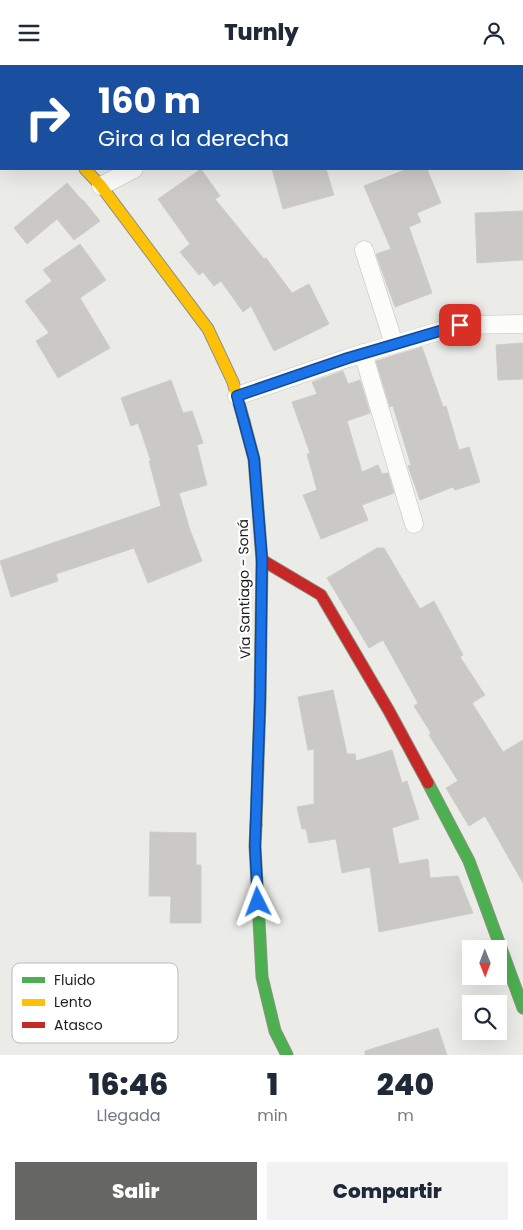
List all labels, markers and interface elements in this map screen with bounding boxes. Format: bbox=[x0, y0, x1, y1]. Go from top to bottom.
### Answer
text: Turnly bbox=[224, 17, 299, 48]
icon: menu bbox=[15, 19, 43, 47]
icon: person bbox=[480, 19, 508, 47]
text: 160 m bbox=[98, 76, 201, 125]
icon: right bbox=[15, 85, 80, 150]
text: Gira a la derecha bbox=[98, 123, 289, 154]
pin bbox=[439, 304, 481, 346]
icon: arrive bbox=[446, 311, 474, 339]
street label: Vía Santiago - Soná bbox=[233, 519, 255, 659]
position arrow bbox=[231, 875, 283, 927]
north arrow bbox=[462, 940, 508, 985]
map controls bbox=[462, 940, 507, 1040]
legend bbox=[12, 963, 178, 1043]
text: Fluido bbox=[54, 970, 95, 990]
text: Lento bbox=[54, 992, 92, 1012]
button: search bbox=[462, 995, 507, 1040]
text: Atasco bbox=[54, 1015, 103, 1035]
text: 16:46 bbox=[89, 1063, 168, 1106]
text: 1 bbox=[267, 1063, 278, 1106]
text: 240 bbox=[377, 1063, 434, 1106]
text: Llegada bbox=[97, 1104, 161, 1127]
text: min bbox=[257, 1104, 288, 1127]
text: m bbox=[397, 1104, 414, 1127]
button: Salir bbox=[15, 1162, 257, 1220]
button: Compartir bbox=[267, 1162, 508, 1220]

